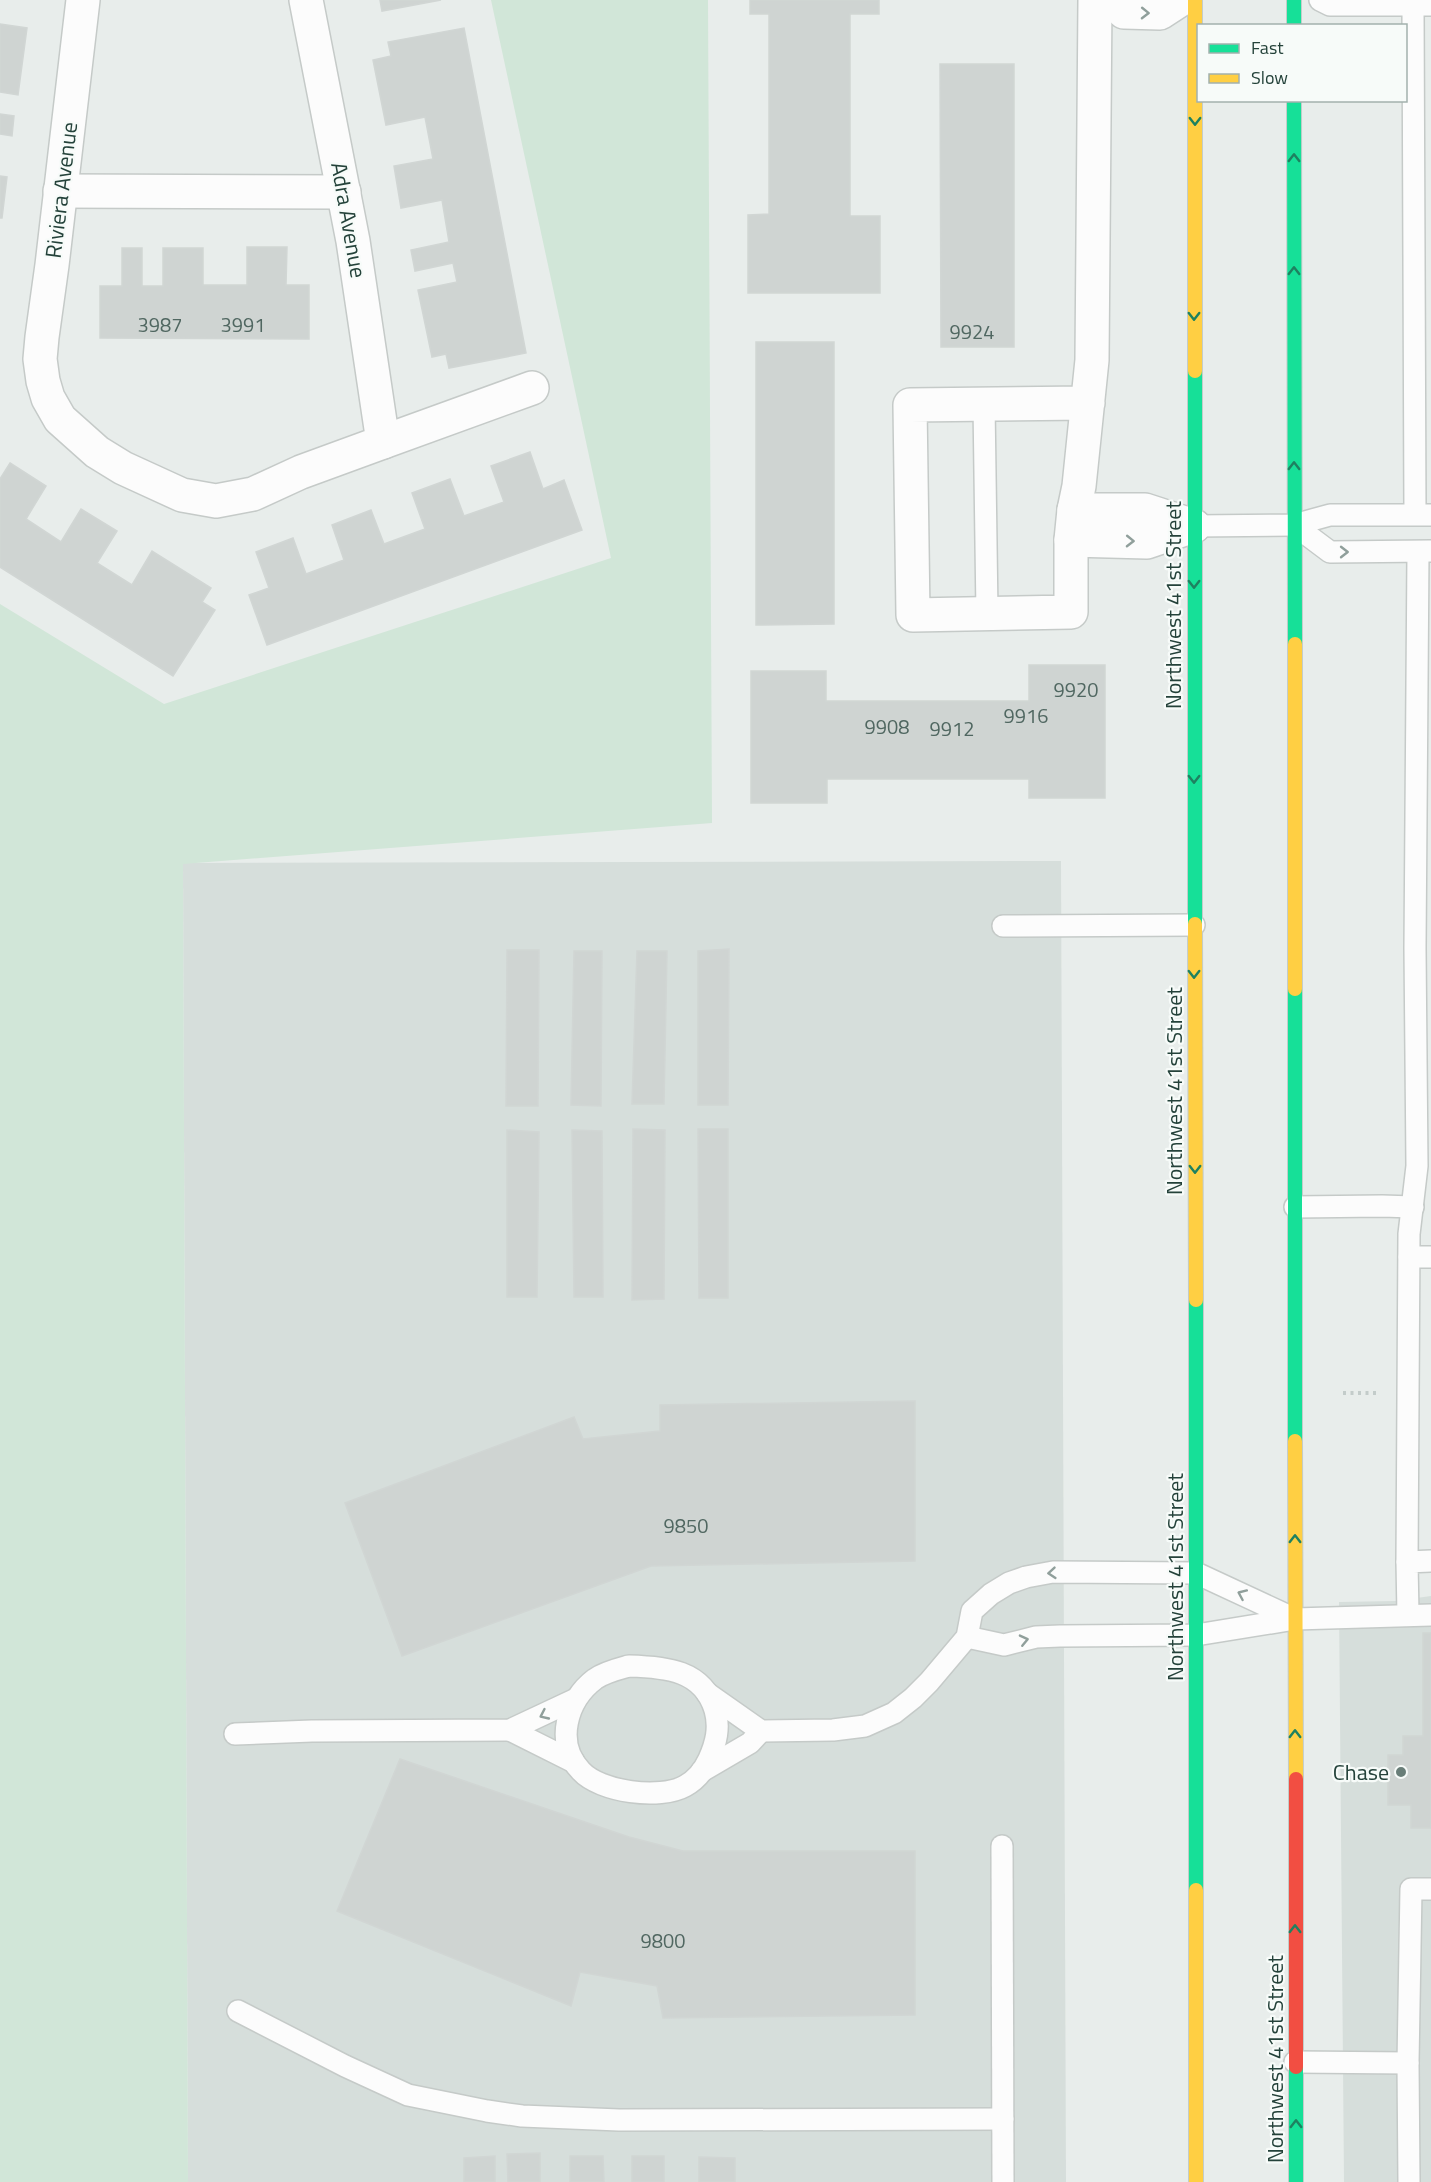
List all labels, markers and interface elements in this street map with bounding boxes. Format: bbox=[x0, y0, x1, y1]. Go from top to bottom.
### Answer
one-way arrow bbox=[1141, 7, 1150, 19]
legend bbox=[1197, 24, 1407, 102]
text: Fast bbox=[1251, 34, 1284, 61]
text: Slow bbox=[1251, 64, 1288, 91]
one-way arrow bbox=[1189, 117, 1201, 126]
street label: Riviera Avenue bbox=[36, 120, 86, 260]
one-way arrow bbox=[1288, 154, 1300, 163]
street label: Adra Avenue bbox=[322, 159, 376, 281]
one-way arrow bbox=[1288, 267, 1300, 276]
house number: 3987 bbox=[138, 309, 182, 340]
house number: 3991 bbox=[221, 309, 265, 340]
one-way arrow bbox=[1188, 312, 1200, 321]
house number: 9924 bbox=[950, 316, 994, 347]
one-way arrow bbox=[1288, 462, 1300, 471]
street label: Northwest 41st Street bbox=[1156, 501, 1190, 709]
one-way arrow bbox=[1125, 535, 1134, 547]
one-way arrow bbox=[1339, 546, 1348, 558]
one-way arrow bbox=[1188, 580, 1200, 589]
house number: 9920 bbox=[1054, 674, 1098, 705]
house number: 9916 bbox=[1004, 700, 1048, 731]
house number: 9908 bbox=[865, 711, 909, 742]
house number: 9912 bbox=[930, 713, 974, 744]
one-way arrow bbox=[1188, 775, 1200, 784]
one-way arrow bbox=[1188, 970, 1200, 979]
street label: Northwest 41st Street bbox=[1157, 987, 1191, 1195]
one-way arrow bbox=[1189, 1165, 1201, 1174]
street label: Northwest 41st Street bbox=[1158, 1473, 1192, 1681]
house number: 9850 bbox=[664, 1510, 708, 1541]
one-way arrow bbox=[1289, 1534, 1301, 1543]
one-way arrow bbox=[1047, 1566, 1056, 1579]
one-way arrow bbox=[1238, 1590, 1249, 1602]
one-way arrow bbox=[1019, 1634, 1029, 1647]
one-way arrow bbox=[539, 1708, 550, 1720]
one-way arrow bbox=[1289, 1729, 1301, 1738]
place label: Chase bbox=[1333, 1755, 1389, 1789]
marker: Chase bbox=[1394, 1765, 1408, 1779]
one-way arrow bbox=[1289, 1924, 1301, 1933]
house number: 9800 bbox=[641, 1925, 685, 1956]
street label: Northwest 41st Street bbox=[1258, 1955, 1292, 2163]
one-way arrow bbox=[1290, 2119, 1302, 2128]

